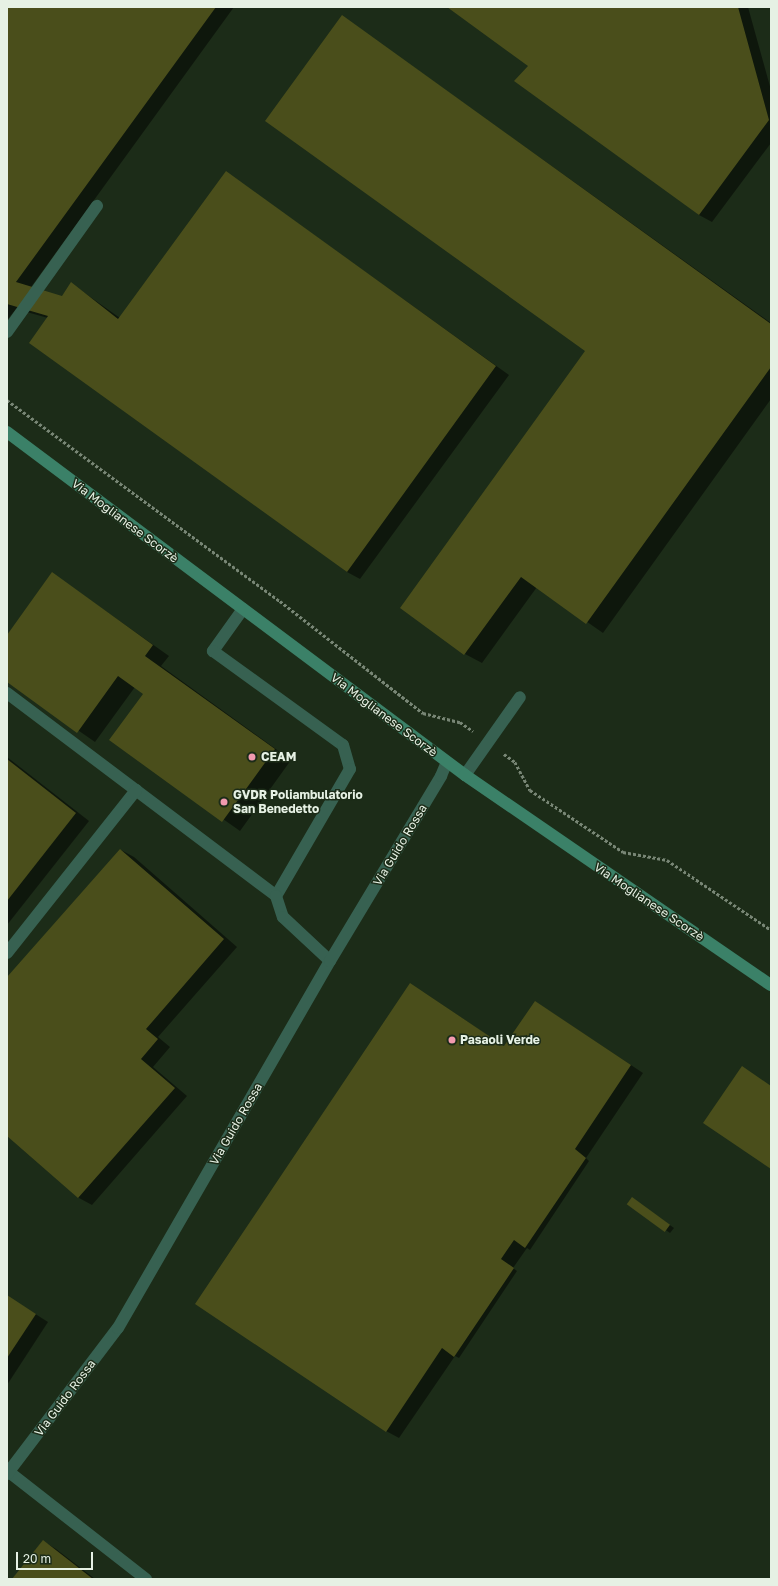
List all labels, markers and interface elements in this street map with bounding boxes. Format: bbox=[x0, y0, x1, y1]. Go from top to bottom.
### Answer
street label: Via Moglianese Scorzè bbox=[69, 476, 181, 566]
street label: Via Moglianese Scorzè bbox=[328, 670, 440, 760]
place label: CEAM bbox=[261, 750, 296, 764]
marker: CEAM bbox=[246, 751, 258, 763]
place label: GVDR Poliambulatorio San Benedetto bbox=[233, 788, 363, 816]
marker: GVDR Poliambulatorio San Benedetto bbox=[218, 796, 230, 808]
street label: Via Guido Rossa bbox=[370, 802, 430, 888]
street label: Via Moglianese Scorzè bbox=[591, 860, 707, 944]
place label: Pasaoli Verde bbox=[460, 1033, 540, 1047]
marker: Pasaoli Verde bbox=[447, 1035, 457, 1045]
street label: Via Guido Rossa bbox=[207, 1080, 265, 1168]
street label: Via Guido Rossa bbox=[31, 1357, 99, 1439]
scale bar bbox=[18, 1544, 95, 1570]
text: 20 m bbox=[23, 1551, 51, 1566]

